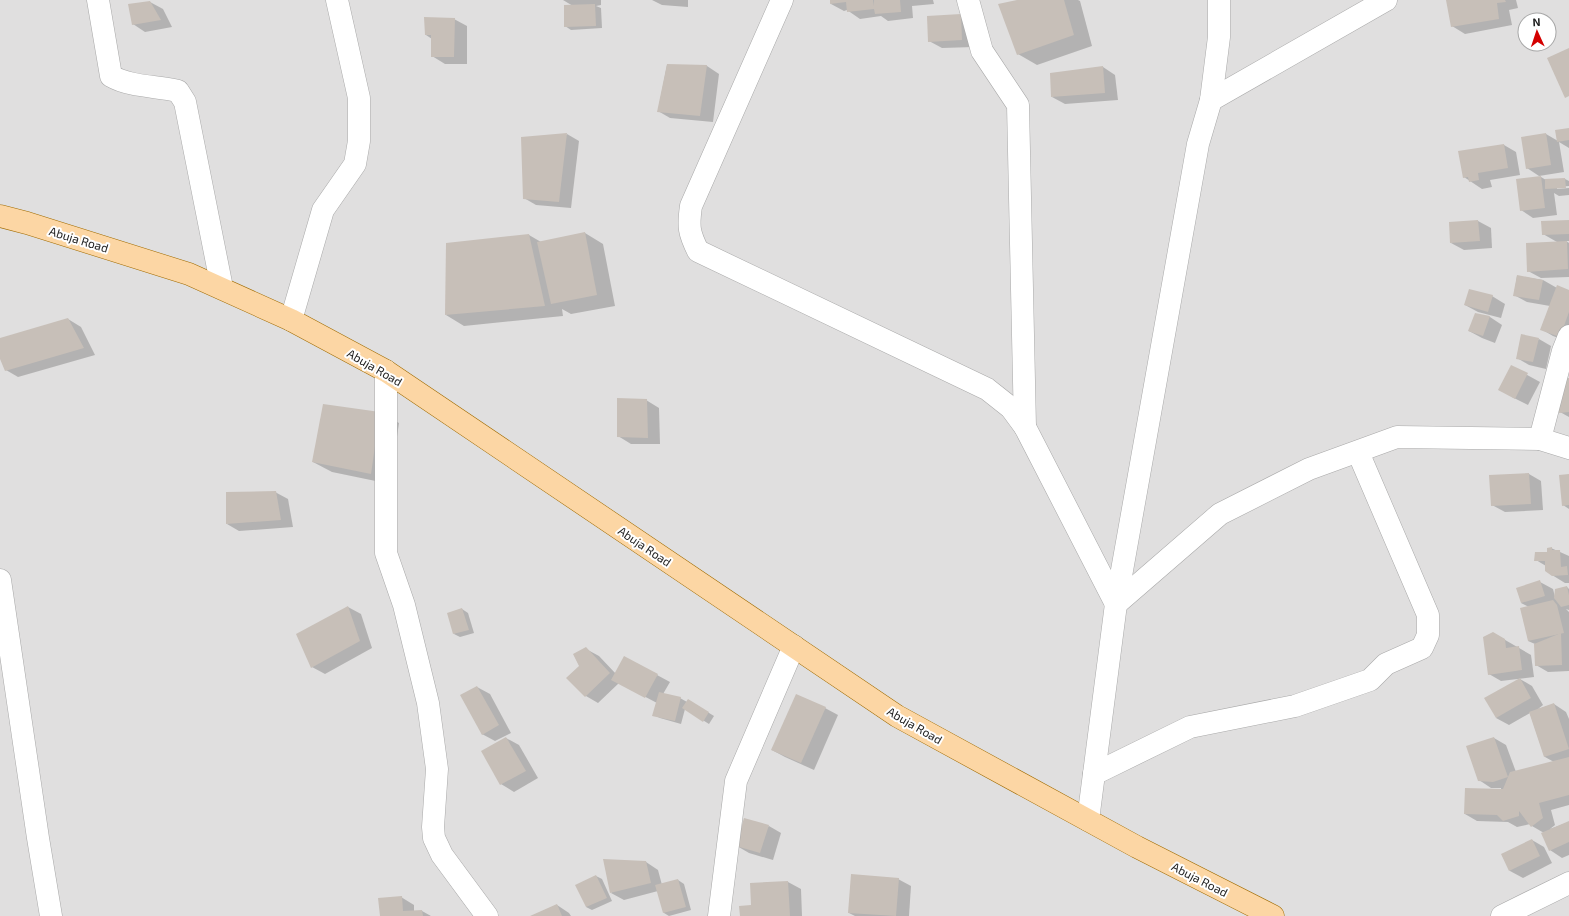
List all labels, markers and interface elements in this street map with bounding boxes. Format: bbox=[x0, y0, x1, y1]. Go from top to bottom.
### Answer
north arrow bbox=[1517, 12, 1557, 52]
text: N bbox=[1532, 15, 1541, 28]
street label: Abuja Road bbox=[47, 223, 110, 256]
street label: Abuja Road bbox=[345, 346, 405, 389]
street label: Abuja Road bbox=[615, 523, 674, 570]
street label: Abuja Road bbox=[885, 704, 945, 747]
street label: Abuja Road bbox=[1169, 859, 1230, 900]

